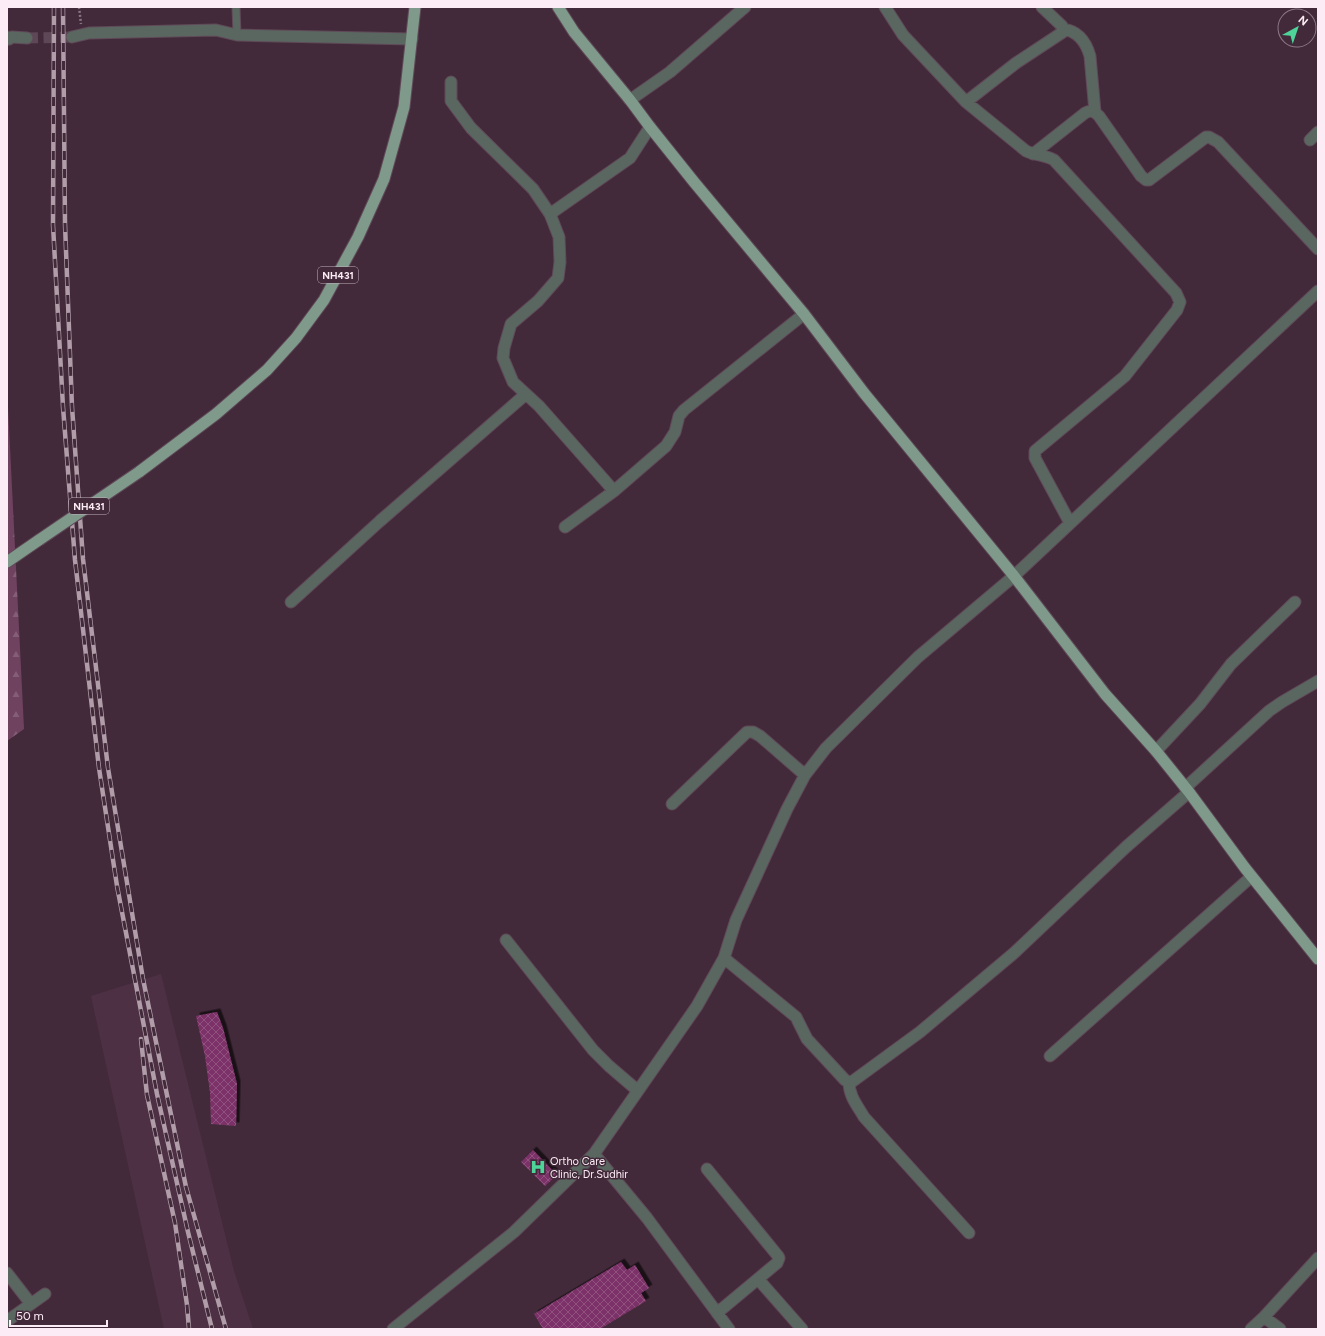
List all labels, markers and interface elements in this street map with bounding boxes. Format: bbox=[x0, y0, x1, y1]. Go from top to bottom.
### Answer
north arrow bbox=[1277, 8, 1317, 48]
text: N bbox=[1296, 13, 1311, 28]
road number: NH431 bbox=[318, 267, 358, 283]
road number: NH431 bbox=[69, 498, 109, 514]
place label: Ortho Care Clinic, Dr.Sudhir bbox=[550, 1155, 628, 1181]
hospital icon: Ortho Care Clinic, Dr.Sudhir bbox=[529, 1158, 547, 1176]
scale bar bbox=[10, 1302, 107, 1328]
text: 50 m bbox=[16, 1309, 44, 1323]

